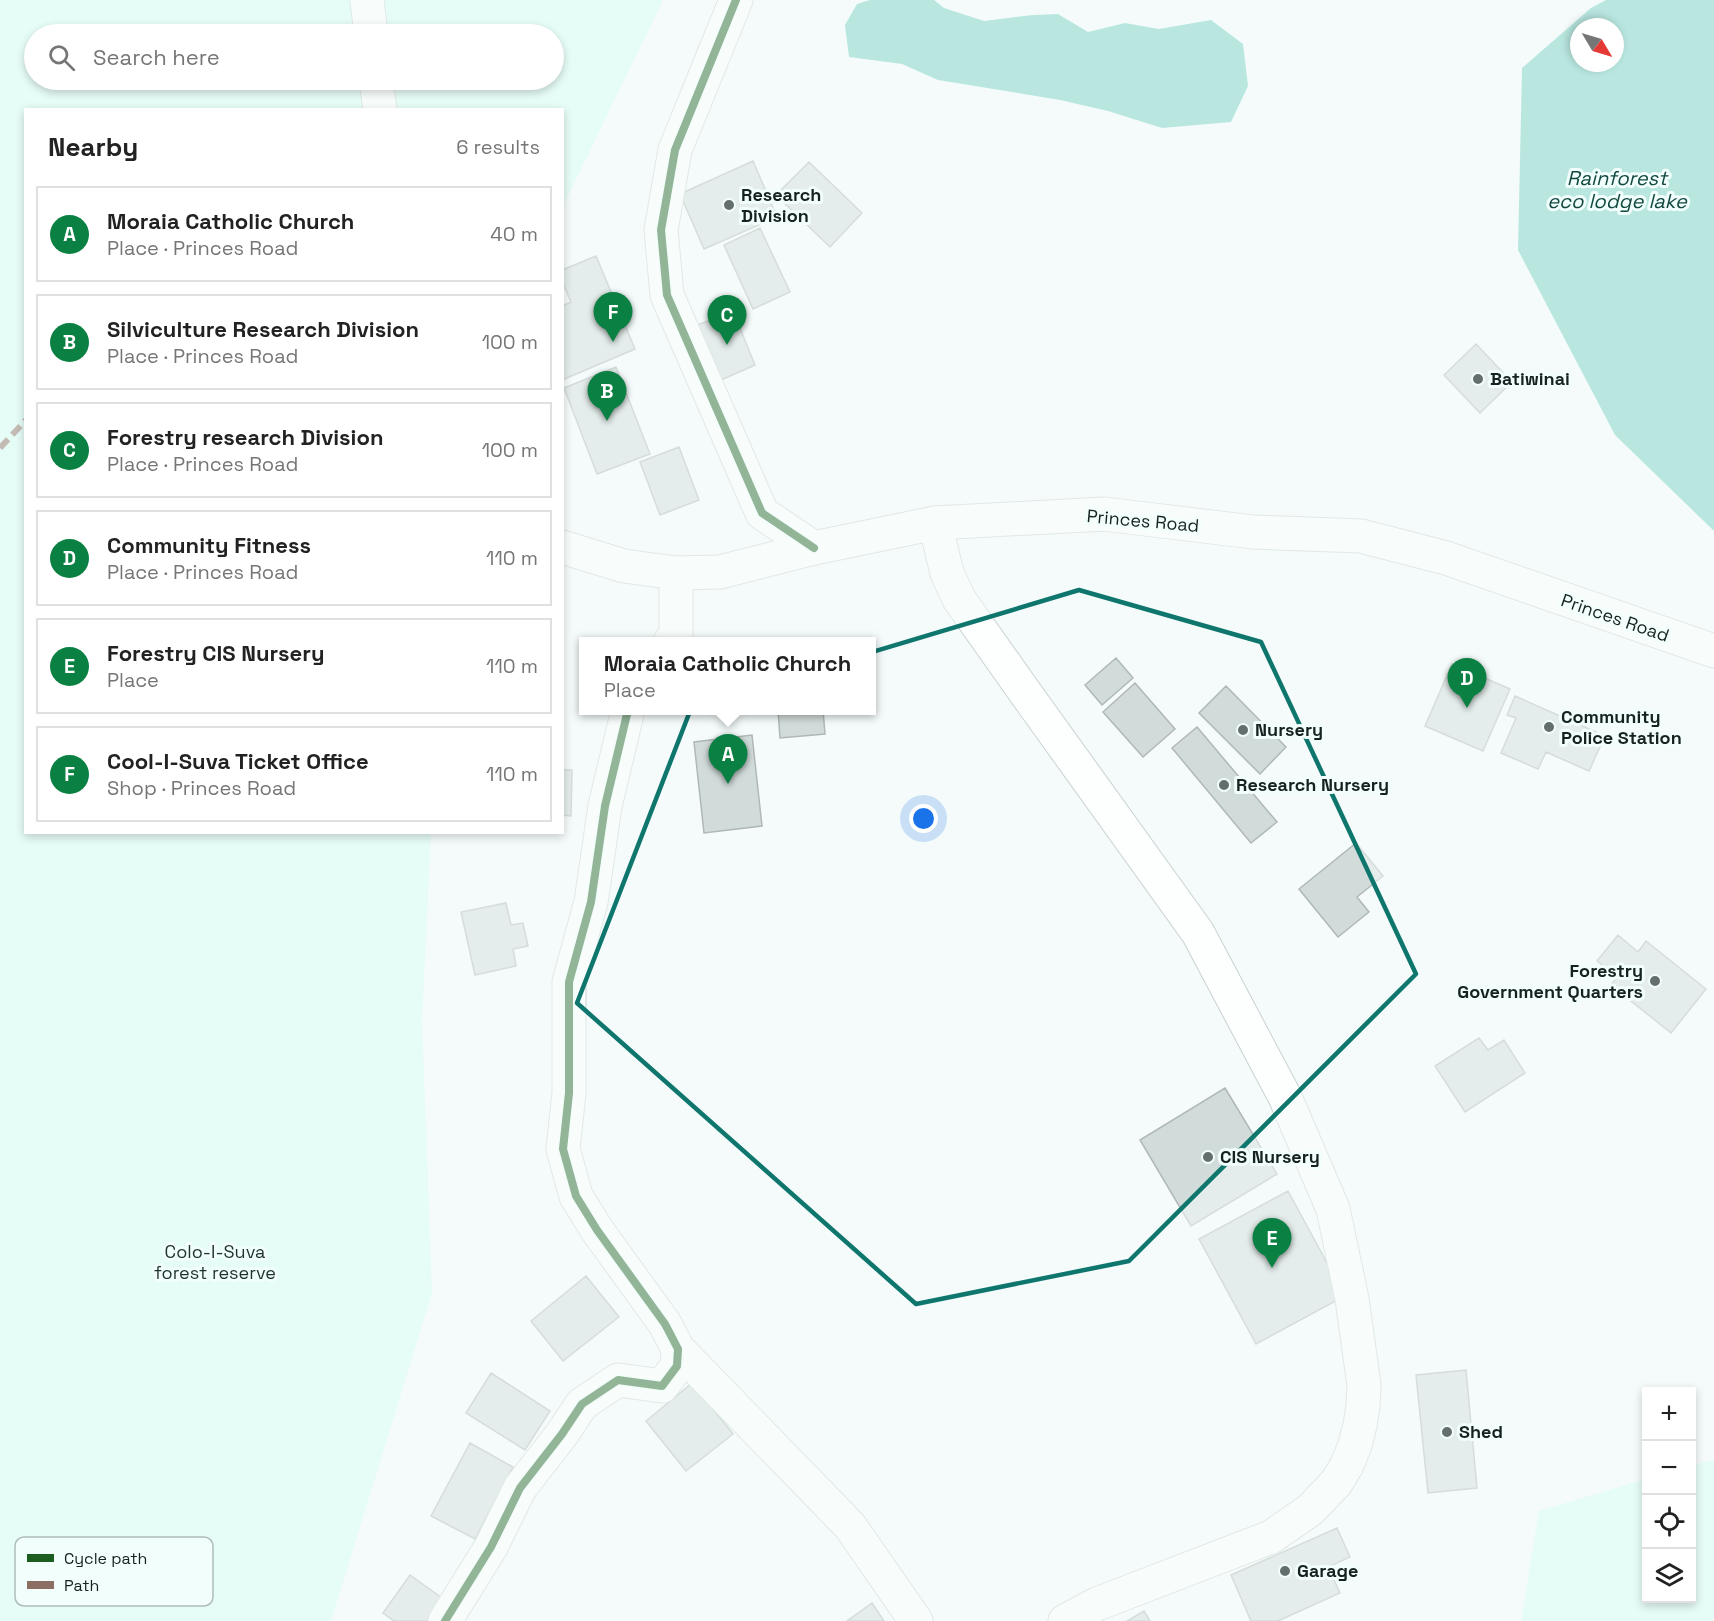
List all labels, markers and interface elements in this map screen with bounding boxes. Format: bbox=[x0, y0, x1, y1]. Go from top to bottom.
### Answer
north arrow bbox=[1570, 18, 1624, 72]
search box bbox=[24, 24, 564, 90]
icon: search bbox=[45, 41, 78, 74]
text: Search here bbox=[93, 43, 220, 71]
text: Nearby bbox=[48, 130, 138, 164]
text: 6 results bbox=[456, 134, 540, 160]
water label: Rainforest eco lodge lake bbox=[1547, 165, 1688, 214]
place label: Research Division bbox=[741, 183, 821, 227]
marker: Research Division bbox=[722, 198, 736, 212]
text: Moraia Catholic Church bbox=[107, 207, 354, 235]
text: A bbox=[63, 221, 76, 247]
text: 40 m bbox=[490, 221, 538, 247]
text: Place · Princes Road bbox=[107, 235, 298, 261]
pin: F bbox=[594, 292, 632, 342]
pin: C bbox=[708, 296, 746, 345]
text: Silviculture Research Division bbox=[107, 315, 419, 343]
text: B bbox=[63, 329, 76, 355]
text: 100 m bbox=[482, 329, 538, 355]
text: Place · Princes Road bbox=[107, 343, 298, 369]
place label: Batiwinai bbox=[1490, 367, 1570, 390]
pin: B bbox=[588, 372, 626, 421]
marker: Batiwinai bbox=[1471, 372, 1485, 386]
text: Forestry research Division bbox=[107, 423, 383, 451]
text: C bbox=[63, 437, 76, 463]
text: 100 m bbox=[482, 437, 538, 463]
text: Place · Princes Road bbox=[107, 451, 298, 477]
street label: Princes Road bbox=[1086, 504, 1200, 537]
text: Community Fitness bbox=[107, 531, 311, 559]
text: D bbox=[63, 545, 76, 571]
text: 110 m bbox=[486, 545, 538, 571]
text: Place · Princes Road bbox=[107, 559, 298, 585]
street label: Princes Road bbox=[1558, 588, 1672, 647]
popup bbox=[579, 637, 876, 715]
text: Forestry CIS Nursery bbox=[107, 639, 324, 667]
text: Moraia Catholic Church bbox=[604, 649, 851, 677]
text: E bbox=[64, 653, 75, 679]
text: 110 m bbox=[486, 653, 538, 679]
pin: D bbox=[1448, 658, 1486, 708]
text: Place bbox=[107, 667, 159, 693]
text: Place bbox=[604, 677, 656, 703]
place label: Community Police Station bbox=[1561, 705, 1682, 749]
place label: Nursery bbox=[1255, 718, 1323, 741]
marker: Community Police Station bbox=[1542, 720, 1556, 734]
marker: Nursery bbox=[1236, 723, 1250, 737]
pin: A bbox=[708, 734, 748, 784]
text: Cool-I-Suva Ticket Office bbox=[107, 747, 369, 775]
text: F bbox=[64, 761, 75, 787]
text: 110 m bbox=[486, 761, 538, 787]
place label: Research Nursery bbox=[1236, 773, 1389, 796]
text: Shop · Princes Road bbox=[107, 775, 296, 801]
marker: Research Nursery bbox=[1217, 778, 1231, 792]
your location bbox=[909, 804, 938, 833]
place label: Forestry Government Quarters bbox=[1457, 959, 1643, 1003]
marker: Forestry Government Quarters bbox=[1648, 974, 1662, 988]
place label: CIS Nursery bbox=[1220, 1145, 1320, 1168]
marker: CIS Nursery bbox=[1201, 1150, 1215, 1164]
pin: E bbox=[1252, 1218, 1292, 1268]
park label: Colo-I-Suva forest reserve bbox=[154, 1240, 276, 1284]
map controls bbox=[1642, 1387, 1696, 1603]
button: + bbox=[1642, 1387, 1696, 1441]
place label: Shed bbox=[1459, 1420, 1503, 1443]
marker: Shed bbox=[1440, 1425, 1454, 1439]
button: − bbox=[1642, 1441, 1696, 1495]
button: locate bbox=[1642, 1495, 1696, 1549]
legend bbox=[15, 1537, 213, 1606]
text: Cycle path bbox=[64, 1548, 147, 1569]
button: layers bbox=[1642, 1549, 1696, 1603]
place label: Garage bbox=[1297, 1559, 1358, 1582]
marker: Garage bbox=[1278, 1564, 1292, 1578]
text: Path bbox=[64, 1575, 99, 1596]

